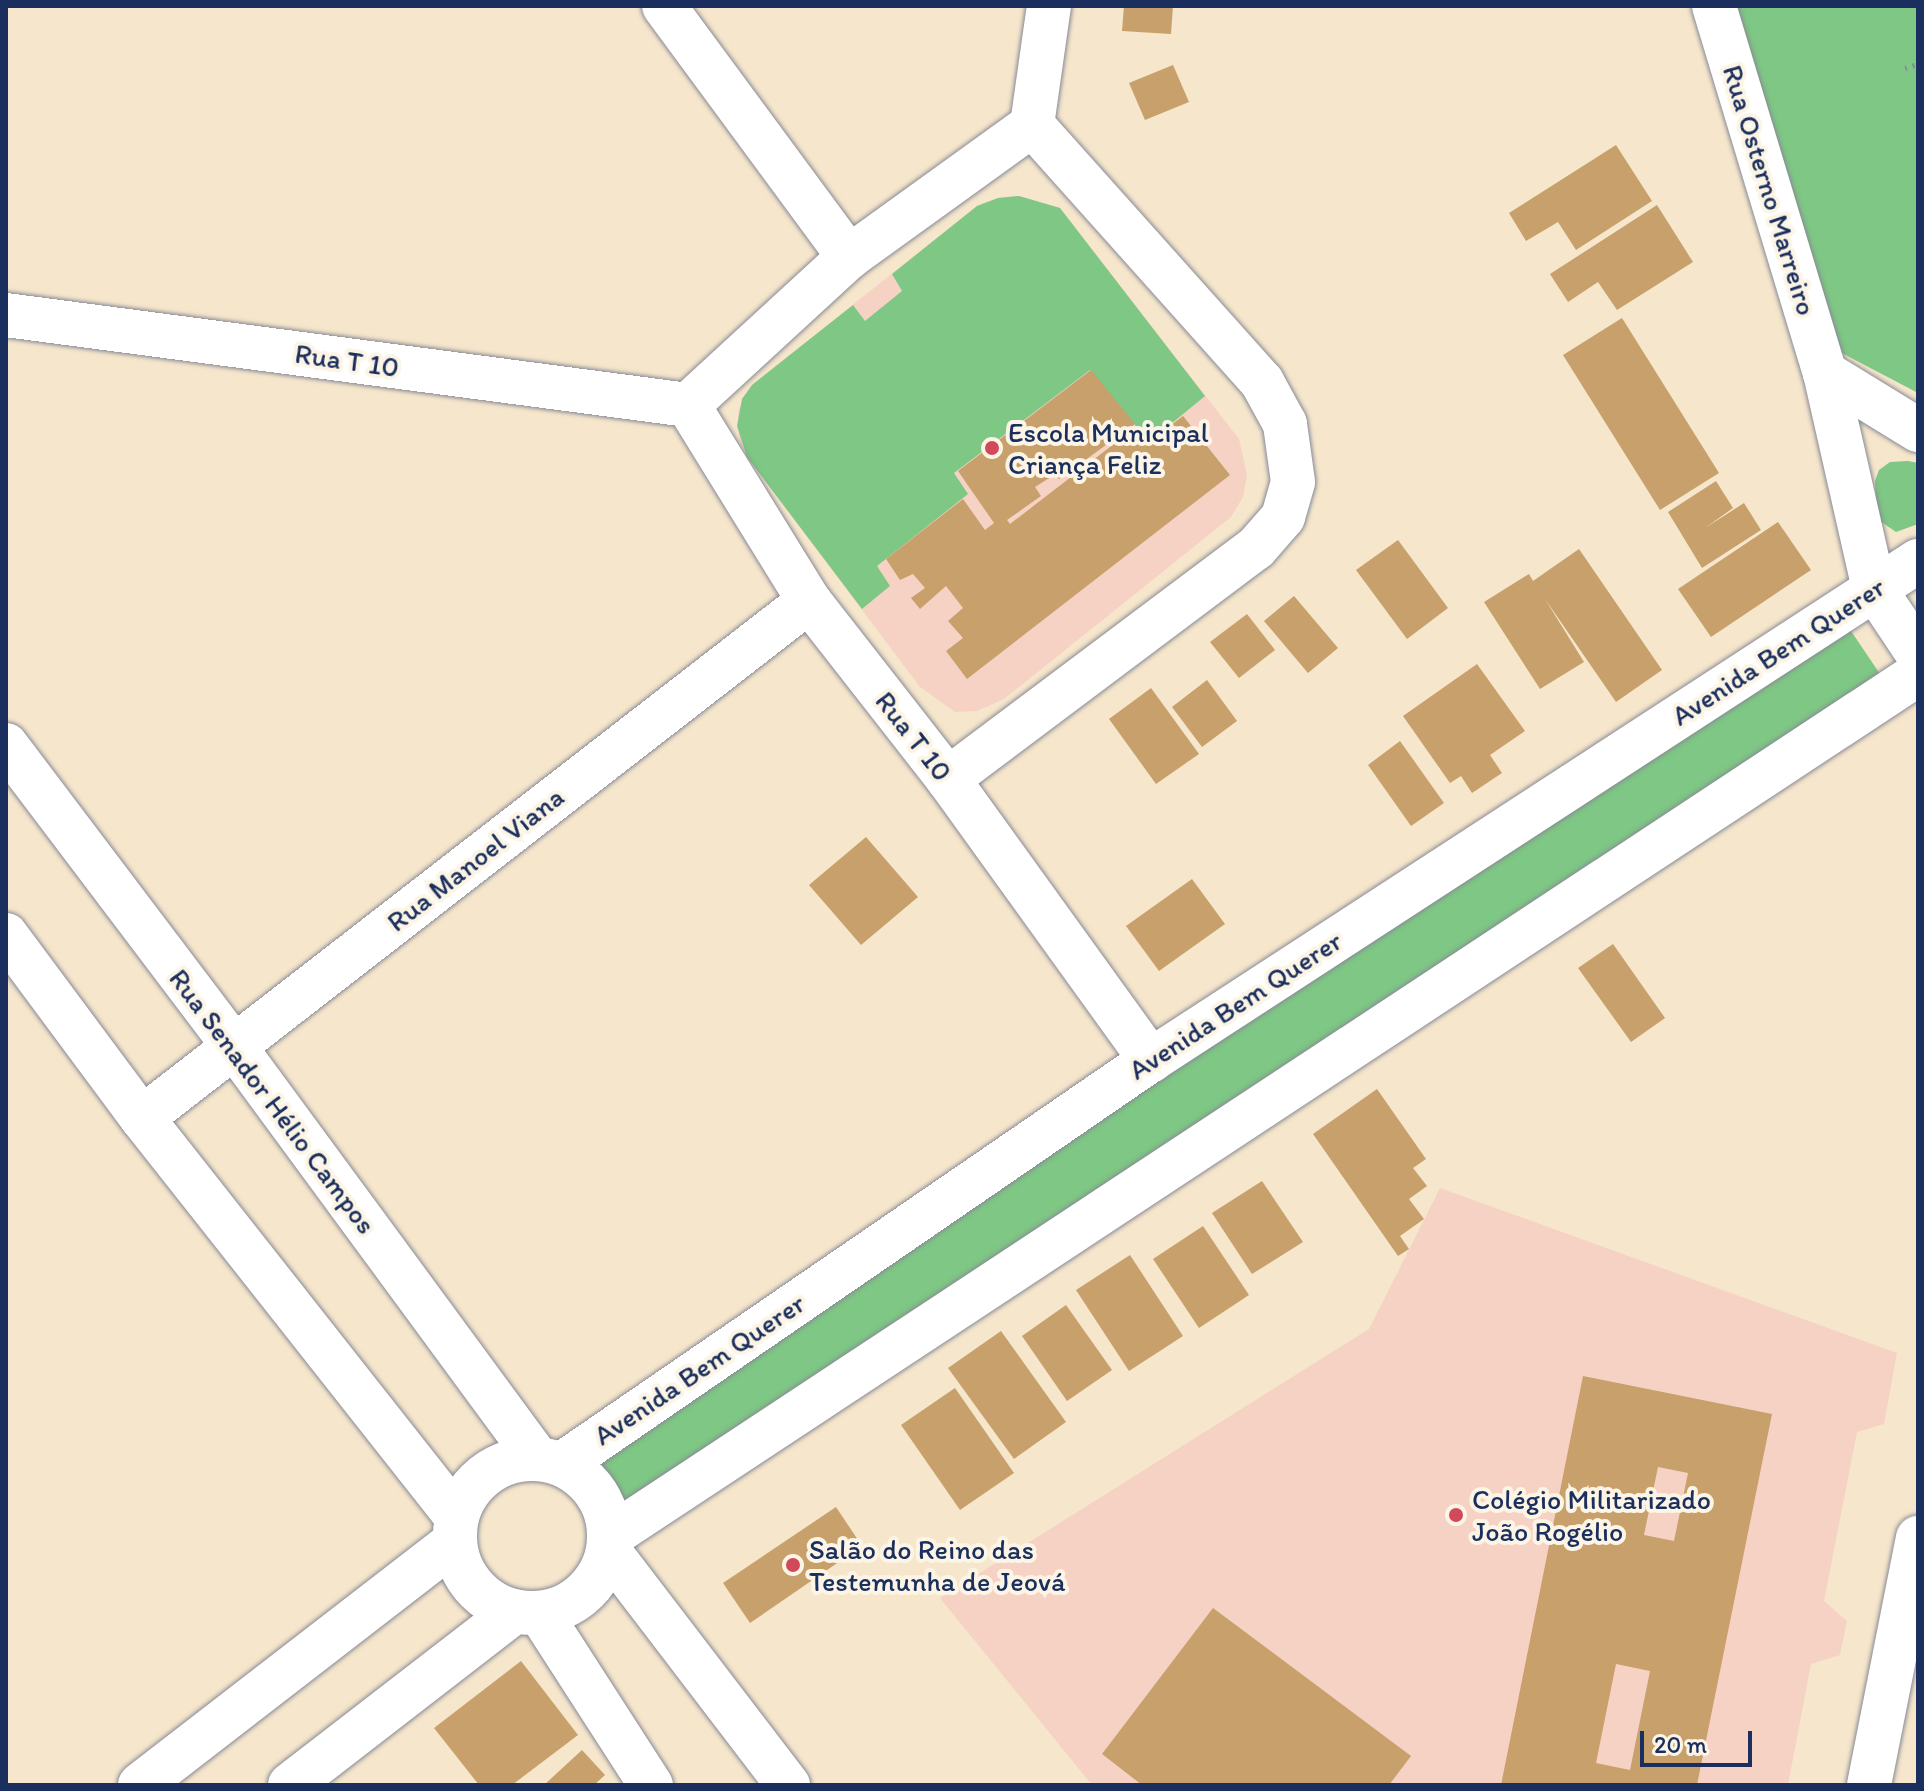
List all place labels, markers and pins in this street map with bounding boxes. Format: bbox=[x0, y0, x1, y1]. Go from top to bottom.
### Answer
place label: Escola Municipal Criança Feliz bbox=[1008, 415, 1209, 481]
marker: Escola Municipal Criança Feliz bbox=[983, 439, 1001, 457]
place label: Colégio Militarizado João Rogélio bbox=[1472, 1482, 1711, 1548]
marker: Colégio Militarizado João Rogélio bbox=[1447, 1506, 1465, 1524]
place label: Salão do Reino das Testemunha de Jeová bbox=[809, 1532, 1065, 1598]
marker: Salão do Reino das Testemunha de Jeová bbox=[784, 1556, 802, 1574]

